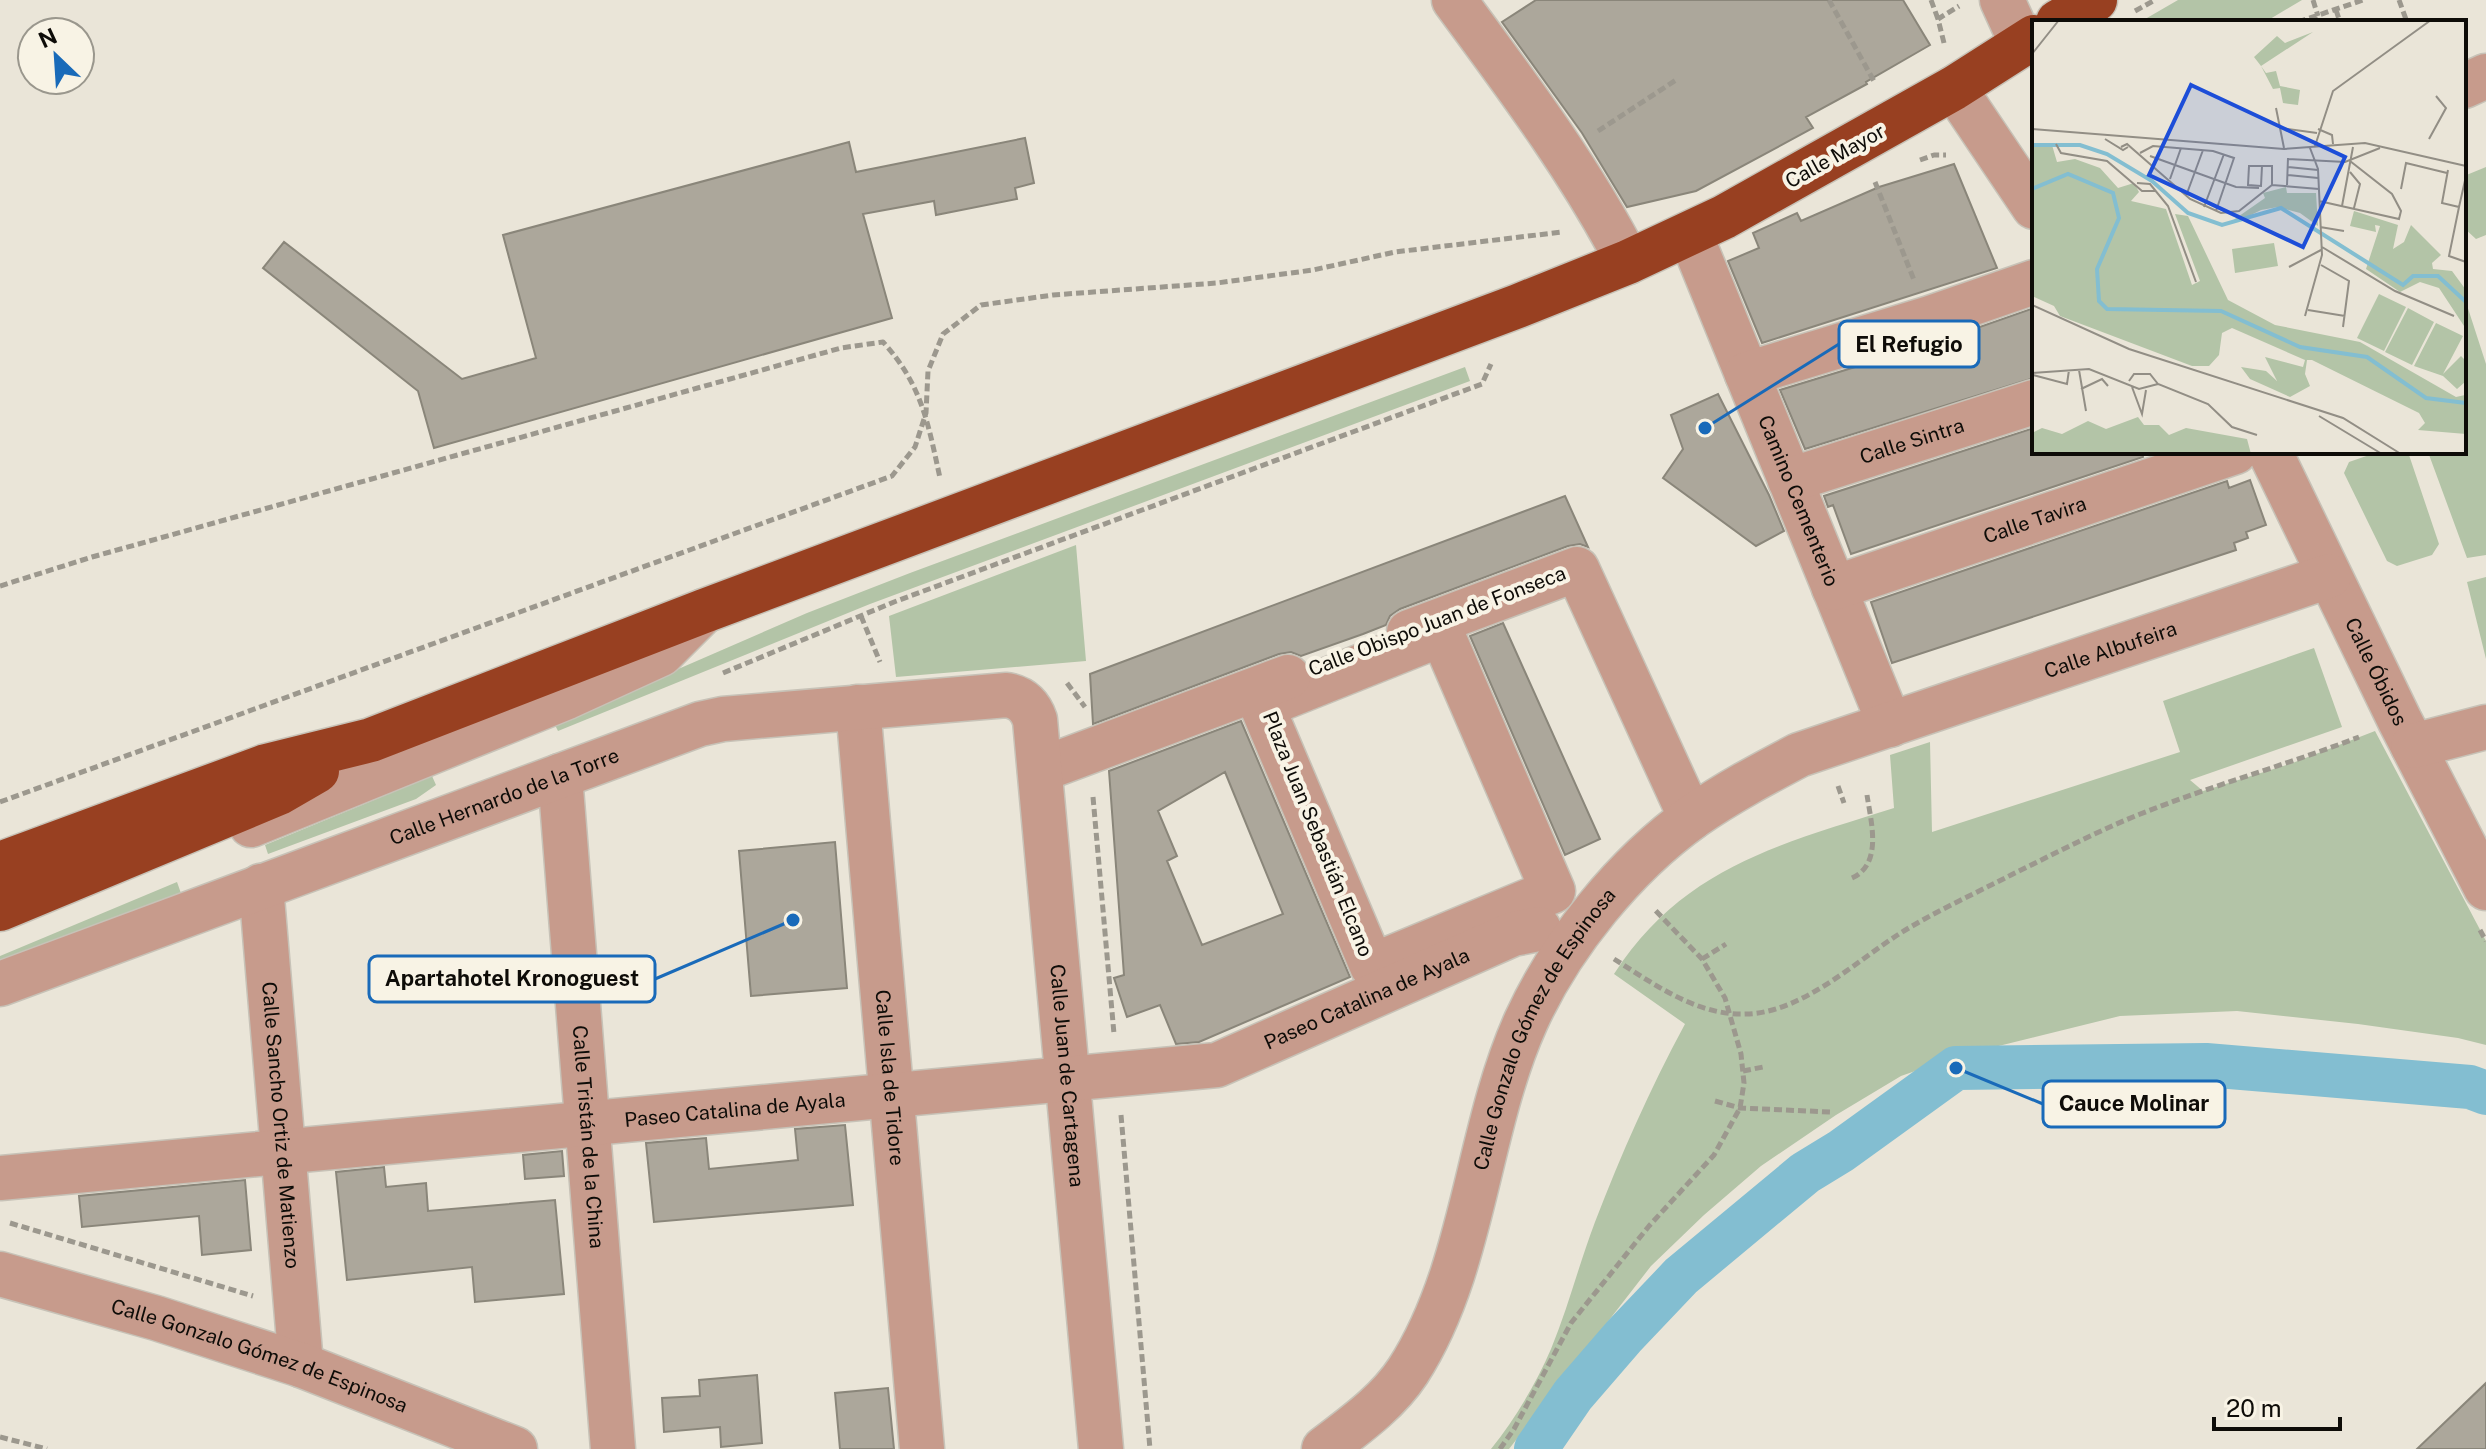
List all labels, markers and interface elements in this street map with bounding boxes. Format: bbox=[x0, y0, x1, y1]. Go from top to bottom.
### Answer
north arrow bbox=[16, 16, 96, 96]
inset map bbox=[2032, 20, 2466, 454]
text: N bbox=[34, 22, 61, 53]
street label: Calle Mayor bbox=[1781, 119, 1889, 193]
callout: El Refugio bbox=[1839, 321, 1979, 367]
text: El Refugio bbox=[1855, 331, 1963, 357]
street label: Camino Cementerio bbox=[1753, 412, 1844, 590]
street label: Calle Sintra bbox=[1857, 413, 1967, 469]
street label: Calle Tavira bbox=[1980, 491, 2089, 548]
street label: Calle Obispo Juan de Fonseca bbox=[1305, 561, 1569, 681]
street label: Calle Óbidos bbox=[2340, 614, 2412, 730]
street label: Calle Albufeira bbox=[2041, 616, 2180, 683]
street label: Plaza Juan Sebastián Elcano bbox=[1258, 708, 1378, 960]
street label: Calle Hernardo de la Torre bbox=[386, 743, 622, 850]
street label: Calle Gonzalo Gómez de Espinosa bbox=[1469, 883, 1621, 1173]
street label: Paseo Catalina de Ayala bbox=[1260, 943, 1473, 1055]
callout: Apartahotel Kronoguest bbox=[369, 956, 655, 1002]
street label: Calle Juan de Cartagena bbox=[1045, 963, 1089, 1188]
text: Apartahotel Kronoguest bbox=[385, 965, 639, 991]
street label: Calle Sancho Ortiz de Matienzo bbox=[257, 981, 305, 1270]
street label: Calle Isla de Tidore bbox=[870, 989, 910, 1167]
street label: Calle Tristán de la China bbox=[568, 1024, 609, 1249]
callout: Cauce Molinar bbox=[2043, 1081, 2225, 1127]
street label: Paseo Catalina de Ayala bbox=[623, 1088, 846, 1132]
text: Cauce Molinar bbox=[2059, 1090, 2209, 1116]
street label: Calle Gonzalo Gómez de Espinosa bbox=[108, 1294, 411, 1418]
scale bar bbox=[2214, 1381, 2340, 1431]
text: 20 m bbox=[2226, 1394, 2282, 1422]

